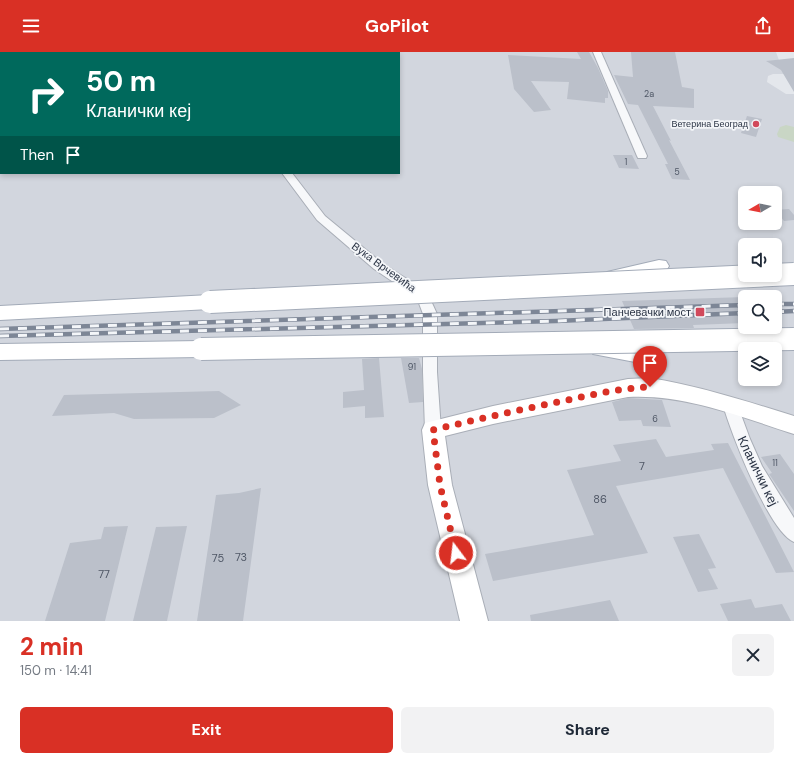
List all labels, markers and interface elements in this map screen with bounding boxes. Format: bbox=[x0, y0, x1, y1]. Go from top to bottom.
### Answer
text: GoPilot bbox=[365, 14, 429, 38]
icon: menu bbox=[20, 15, 42, 37]
icon: share bbox=[752, 15, 774, 37]
text: 50 m bbox=[86, 63, 156, 100]
icon: right bbox=[20, 68, 72, 120]
house number: 2a bbox=[644, 88, 654, 100]
text: Кланички кеј bbox=[86, 99, 191, 123]
place label: Ветерина Београд bbox=[671, 118, 749, 130]
marker: Ветерина Београд bbox=[751, 119, 761, 129]
icon: arrive bbox=[62, 144, 84, 166]
text: Then bbox=[20, 145, 54, 165]
house number: 1 bbox=[625, 156, 628, 168]
house number: 5 bbox=[674, 166, 680, 178]
north arrow bbox=[738, 186, 782, 230]
map controls bbox=[738, 186, 782, 386]
button: sound bbox=[738, 238, 782, 282]
street label: Вука Врчевића bbox=[349, 239, 420, 296]
button: search bbox=[738, 290, 782, 334]
place label: Панчевачки мост bbox=[604, 305, 691, 319]
marker: Панчевачки мост bbox=[694, 306, 706, 318]
button: layers bbox=[738, 342, 782, 386]
pin bbox=[633, 346, 667, 387]
icon: arrive bbox=[639, 352, 661, 374]
house number: 91 bbox=[408, 361, 416, 373]
house number: 6 bbox=[652, 413, 658, 425]
street label: Кланички кеј bbox=[734, 433, 782, 509]
house number: 11 bbox=[772, 457, 778, 469]
house number: 7 bbox=[639, 459, 645, 473]
house number: 86 bbox=[593, 492, 607, 506]
position arrow bbox=[435, 532, 477, 574]
house number: 73 bbox=[235, 550, 247, 564]
house number: 75 bbox=[212, 551, 224, 565]
house number: 77 bbox=[98, 567, 110, 581]
text: 2 min bbox=[20, 631, 83, 662]
button: close bbox=[732, 634, 774, 676]
text: 150 m · 14:41 bbox=[20, 662, 92, 679]
button: Exit bbox=[20, 707, 393, 753]
button: Share bbox=[401, 707, 774, 753]

